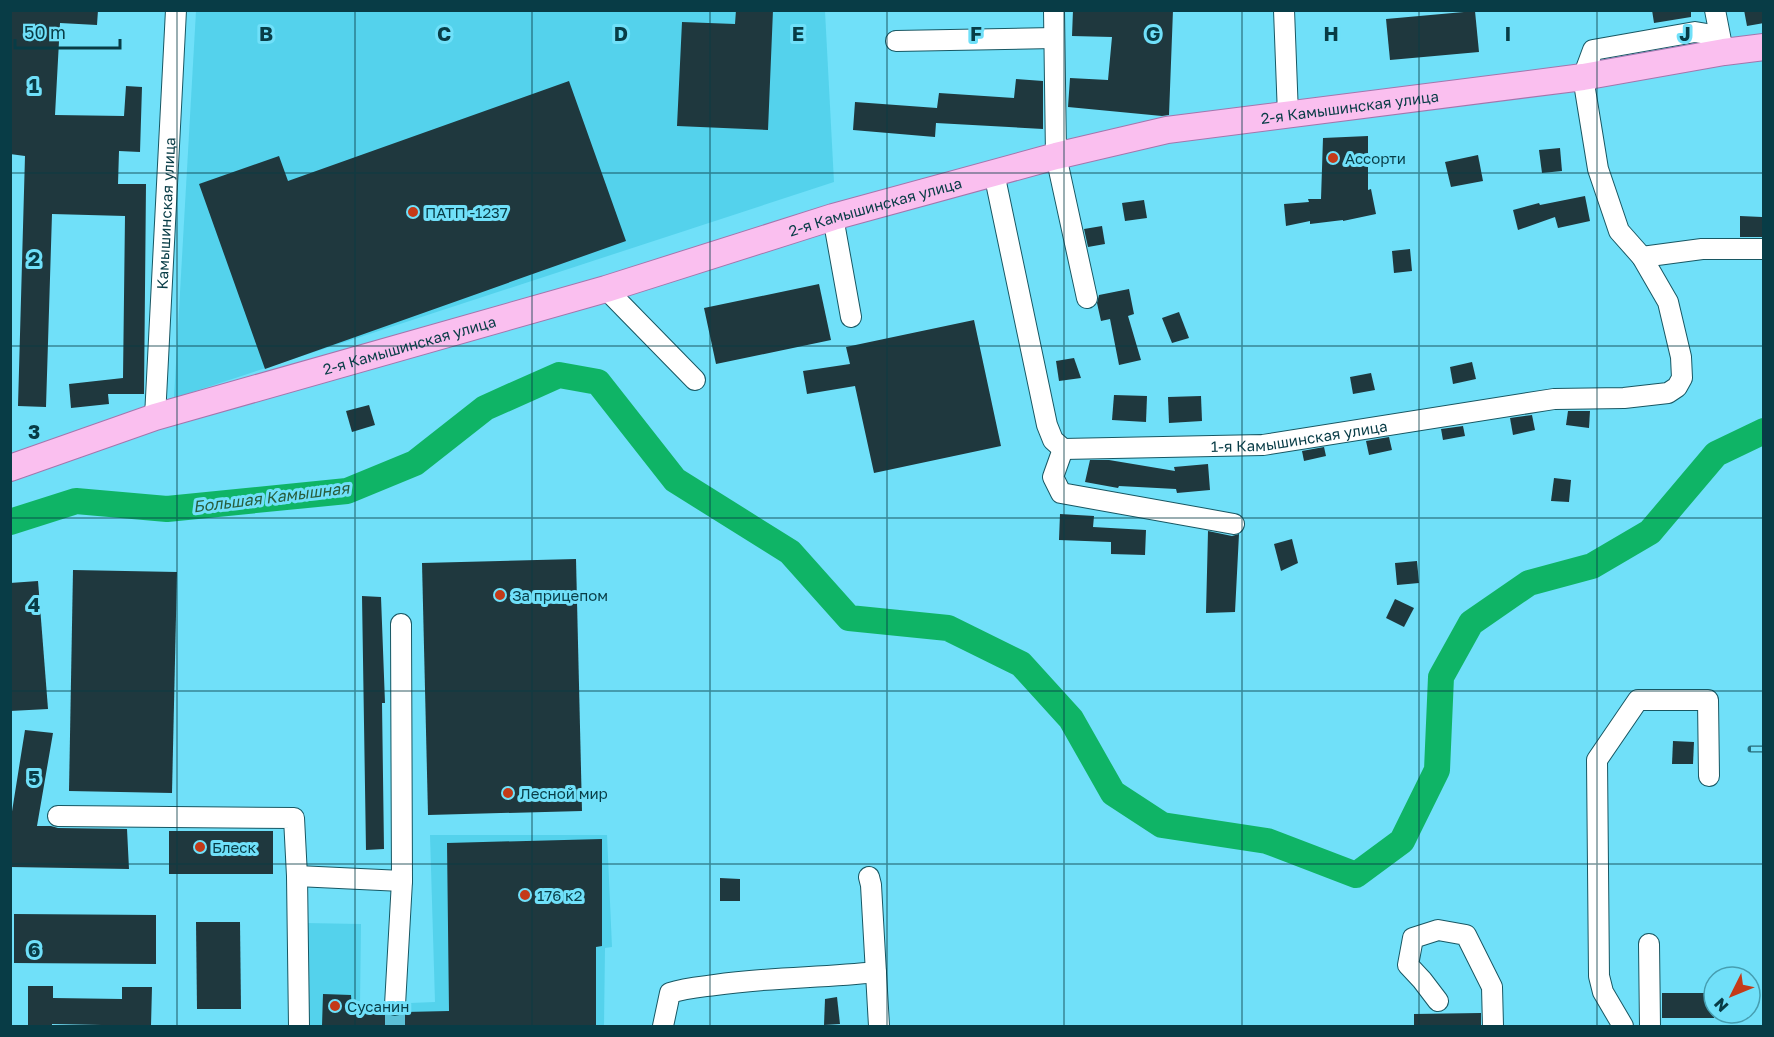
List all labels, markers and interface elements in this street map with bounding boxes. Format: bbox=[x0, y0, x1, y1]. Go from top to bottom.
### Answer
scale bar bbox=[15, 12, 120, 50]
text: 50 m bbox=[24, 21, 66, 43]
text: B bbox=[259, 21, 273, 45]
text: C bbox=[437, 21, 451, 45]
text: D bbox=[614, 21, 628, 45]
text: E bbox=[792, 21, 804, 45]
text: F bbox=[970, 21, 982, 45]
text: G bbox=[1146, 21, 1160, 45]
text: H bbox=[1323, 21, 1339, 45]
text: I bbox=[1505, 21, 1511, 45]
text: J bbox=[1679, 21, 1691, 45]
text: 1 bbox=[29, 73, 39, 97]
street label: 2-я Камышинская улица bbox=[1260, 86, 1440, 127]
street label: Камышинская улица bbox=[153, 137, 178, 290]
place label: Ассорти bbox=[1345, 149, 1406, 167]
marker: Ассорти bbox=[1326, 151, 1340, 165]
street label: 2-я Камышинская улица bbox=[786, 173, 964, 240]
place label: ПАТП -1237 bbox=[425, 203, 508, 221]
marker: ПАТП -1237 bbox=[406, 205, 420, 219]
text: 2 bbox=[28, 246, 40, 270]
street label: 2-я Камышинская улица bbox=[321, 312, 498, 378]
street label: 1-я Камышинская улица bbox=[1211, 416, 1389, 455]
text: 3 bbox=[28, 419, 40, 443]
water label: Большая Камышная bbox=[192, 477, 351, 516]
place label: За прицепом bbox=[512, 586, 608, 604]
marker: За прицепом bbox=[493, 588, 507, 602]
text: 4 bbox=[28, 592, 40, 616]
text: 5 bbox=[28, 765, 40, 789]
place label: Лесной мир bbox=[520, 784, 608, 802]
marker: Лесной мир bbox=[501, 786, 515, 800]
place label: Блеск bbox=[212, 838, 256, 856]
marker: Блеск bbox=[193, 840, 207, 854]
place label: 176 к2 bbox=[537, 886, 582, 904]
marker: 176 к2 bbox=[518, 888, 532, 902]
text: 6 bbox=[28, 937, 40, 961]
north arrow bbox=[1702, 965, 1762, 1025]
text: N bbox=[1710, 994, 1732, 1017]
place label: Сусанин bbox=[347, 997, 409, 1015]
marker: Сусанин bbox=[328, 999, 342, 1013]

